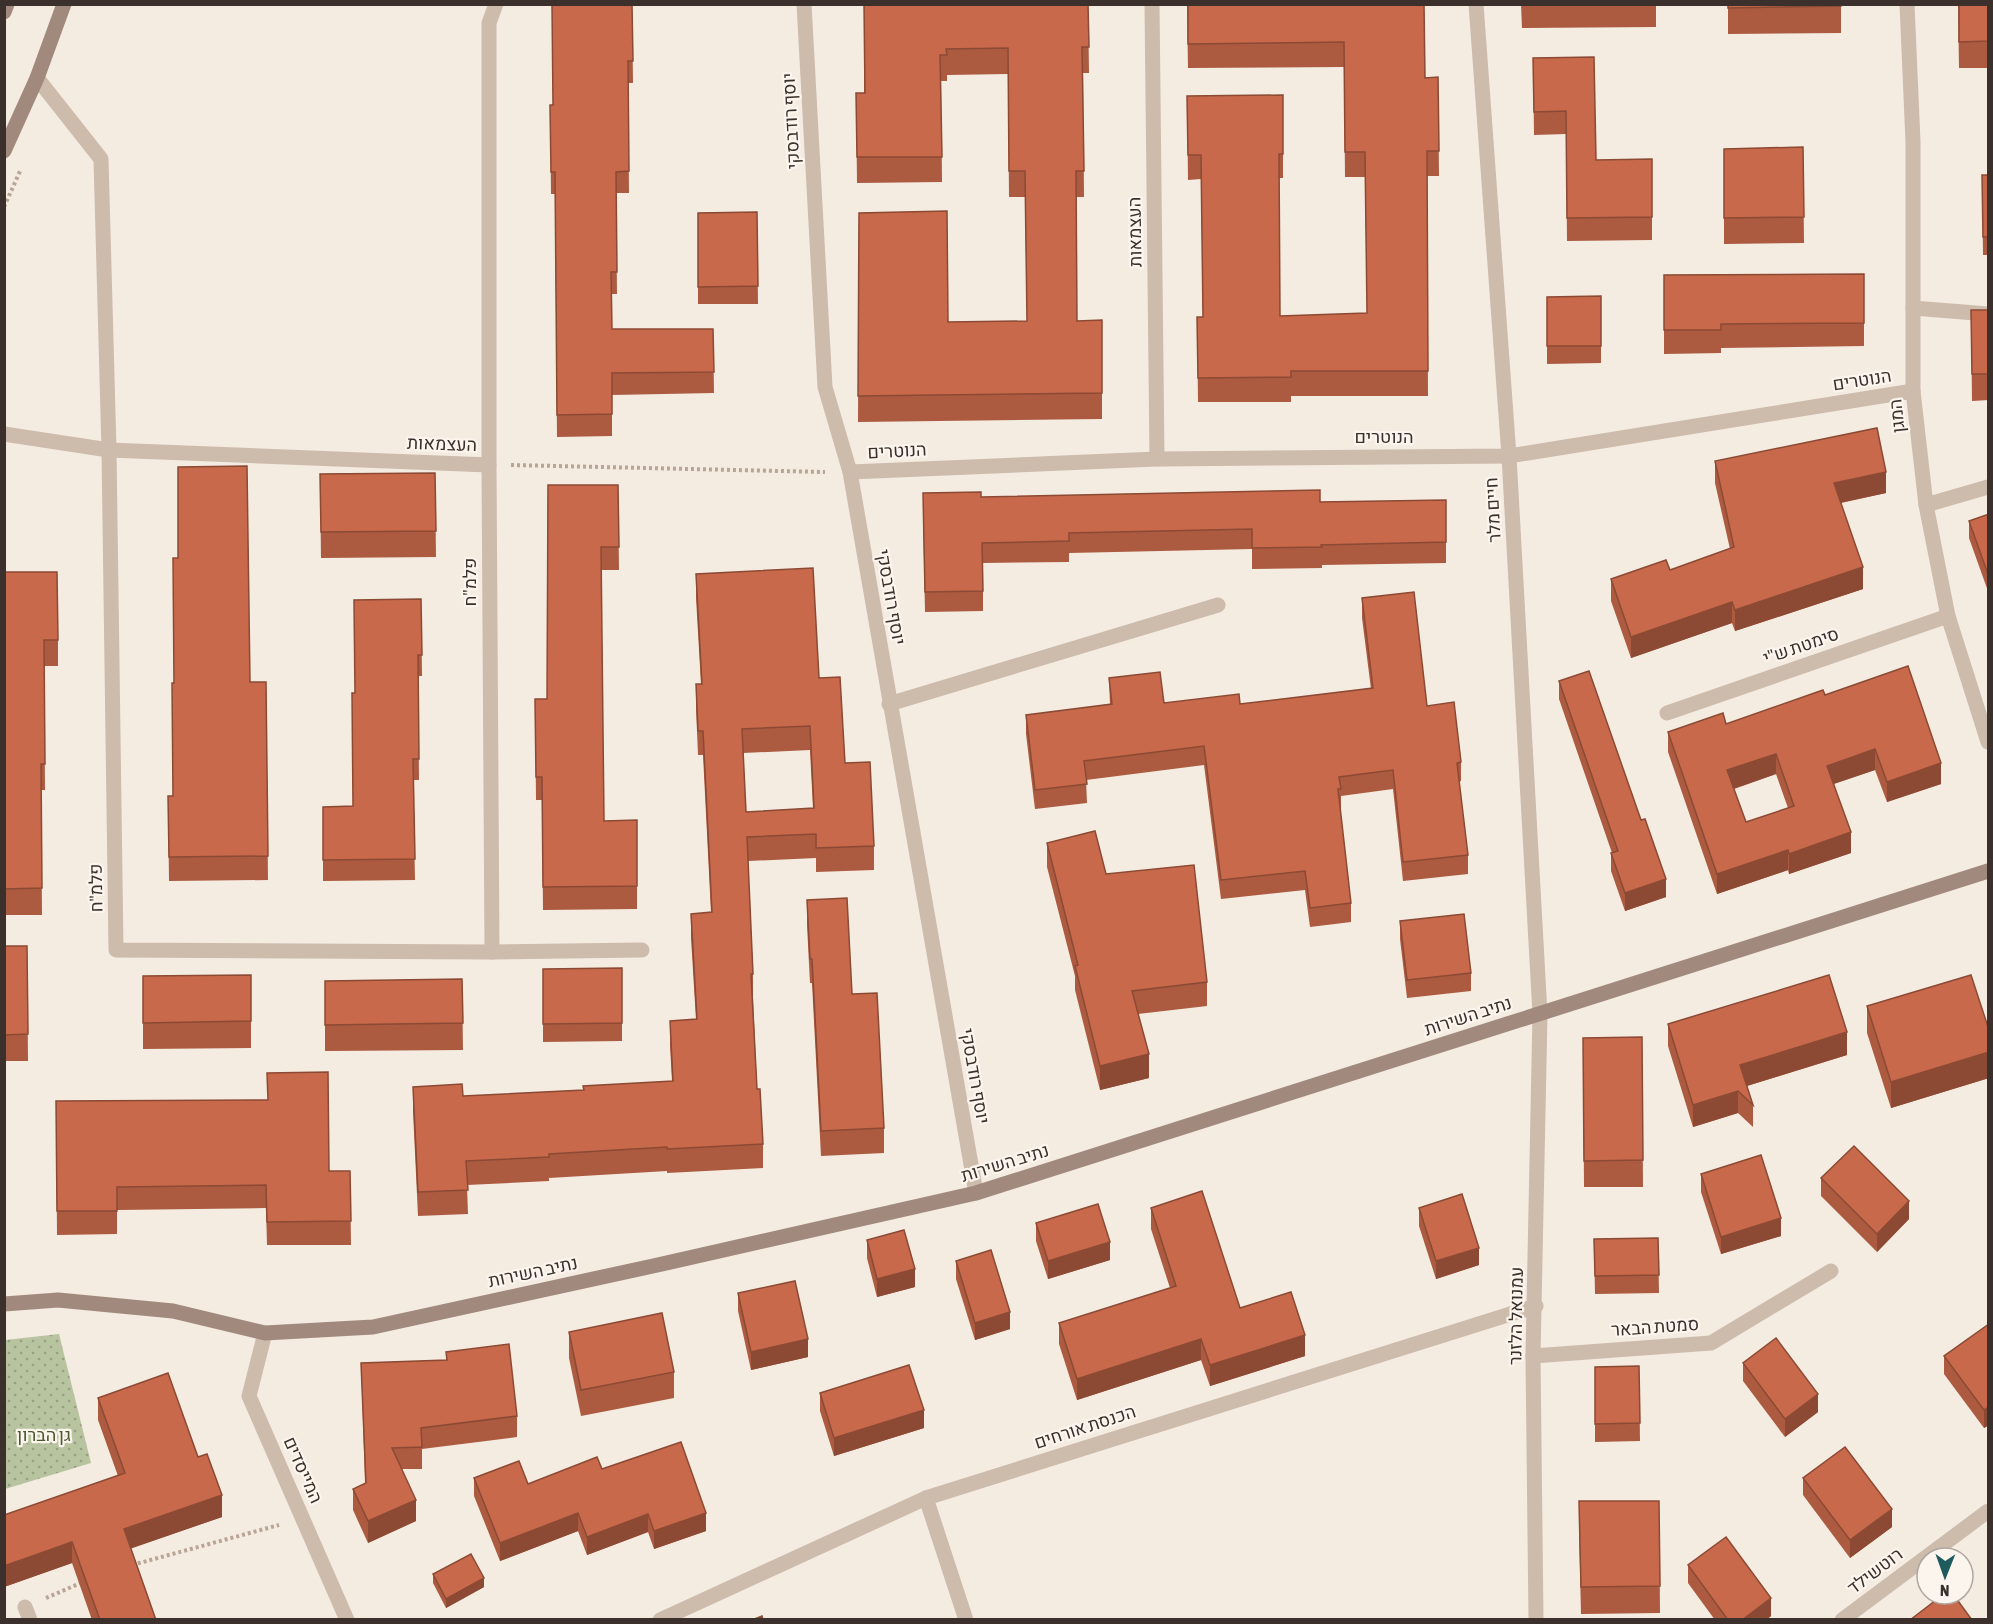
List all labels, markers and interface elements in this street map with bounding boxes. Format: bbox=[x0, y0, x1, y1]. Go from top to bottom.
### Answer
street label: יוסף רודבסקי bbox=[777, 72, 804, 170]
street label: העצמאות bbox=[1123, 197, 1146, 267]
street label: הנוטרים bbox=[1831, 365, 1893, 395]
street label: המגן bbox=[1884, 398, 1909, 434]
street label: הנוטרים bbox=[1354, 426, 1414, 447]
street label: העצמאות bbox=[406, 432, 478, 455]
street label: הנוטרים bbox=[867, 438, 927, 463]
street label: חיים מלר bbox=[1480, 477, 1505, 543]
street label: יוסף רודבסקי bbox=[873, 548, 910, 646]
street label: פלמ"ח bbox=[459, 558, 480, 606]
street label: סימטת ש"י bbox=[1760, 623, 1841, 668]
street label: פלמ"ח bbox=[85, 863, 106, 913]
street label: נתיב השירות bbox=[1421, 992, 1514, 1040]
street label: יוסף רודבסקי bbox=[957, 1027, 994, 1125]
street label: נתיב השירות bbox=[958, 1139, 1051, 1186]
street label: נתיב השירות bbox=[486, 1252, 580, 1291]
street label: עמנואל הלזנר bbox=[1504, 1267, 1527, 1365]
street label: סמטת הבאר bbox=[1610, 1313, 1700, 1340]
street label: הכנסת אורחים bbox=[1031, 1400, 1138, 1453]
park label: גן הברון bbox=[17, 1424, 71, 1445]
street label: המייסדים bbox=[280, 1433, 327, 1506]
street label: רוטשילד bbox=[1843, 1543, 1906, 1598]
north arrow bbox=[1915, 1546, 1975, 1606]
text: N bbox=[1940, 1582, 1950, 1600]

